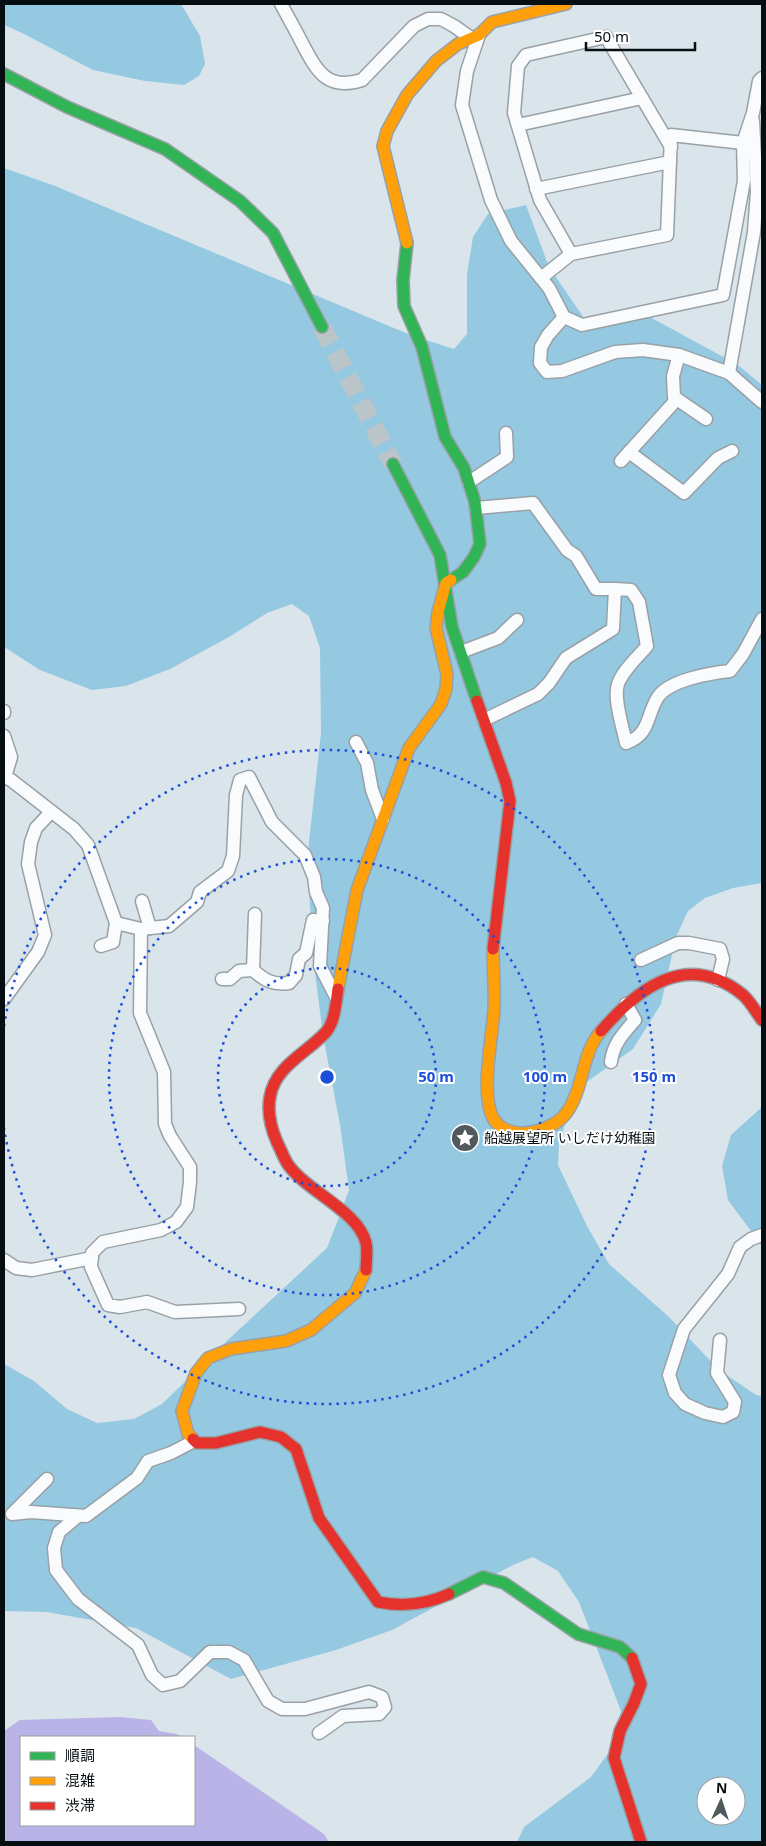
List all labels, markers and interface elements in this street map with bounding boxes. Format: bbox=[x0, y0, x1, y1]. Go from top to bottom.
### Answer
scale bar bbox=[586, 20, 695, 52]
text: 50 m bbox=[594, 26, 629, 46]
text: 50 m bbox=[418, 1066, 454, 1086]
text: 100 m bbox=[523, 1066, 567, 1086]
text: 150 m bbox=[632, 1066, 676, 1086]
centre of rings bbox=[318, 1068, 336, 1086]
place icon: 船越展望所 いしだけ幼稚園 bbox=[450, 1123, 480, 1153]
place label: 船越展望所 いしだけ幼稚園 bbox=[484, 1128, 656, 1147]
legend bbox=[20, 1736, 195, 1826]
text: 順調 bbox=[65, 1745, 95, 1765]
text: 混雑 bbox=[65, 1770, 95, 1790]
north arrow bbox=[696, 1776, 746, 1826]
text: N bbox=[716, 1778, 728, 1797]
text: 渋滞 bbox=[65, 1795, 95, 1815]

